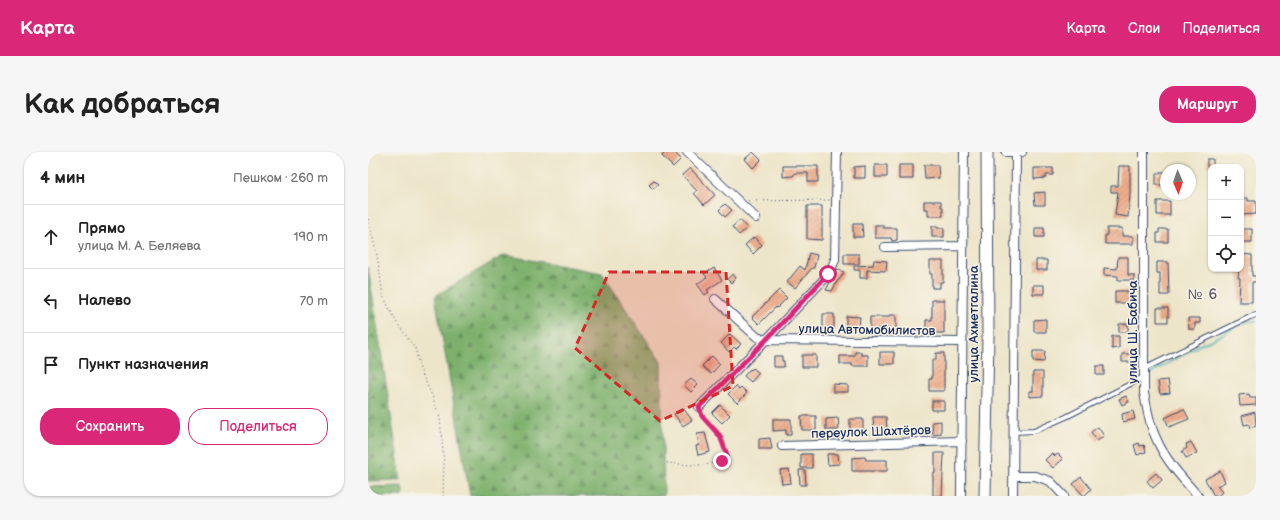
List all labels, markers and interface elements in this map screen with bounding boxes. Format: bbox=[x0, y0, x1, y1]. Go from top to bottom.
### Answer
text: Карта bbox=[20, 17, 74, 40]
text: Карта bbox=[1066, 20, 1106, 37]
text: Слои bbox=[1128, 20, 1160, 37]
text: Поделиться bbox=[1182, 20, 1260, 37]
button: Маршрут bbox=[1159, 86, 1256, 123]
text: Как добраться bbox=[24, 88, 221, 121]
north arrow bbox=[1160, 164, 1196, 200]
map controls bbox=[1208, 164, 1244, 272]
button: + bbox=[1208, 164, 1244, 200]
text: 4 мин bbox=[40, 168, 85, 188]
text: Пешком · 260 m bbox=[233, 170, 328, 186]
button: − bbox=[1208, 200, 1244, 236]
text: Прямо bbox=[78, 219, 125, 238]
icon: ahead bbox=[40, 226, 62, 248]
text: 190 m bbox=[294, 229, 328, 245]
button: locate bbox=[1208, 236, 1244, 272]
text: улица М. А. Беляева bbox=[78, 238, 201, 254]
route start bbox=[819, 265, 837, 283]
street label: улица Ахметгалина bbox=[966, 265, 982, 383]
street label: улица Ш. Бабича bbox=[1125, 280, 1141, 384]
district label: № 6 bbox=[1188, 286, 1218, 303]
icon: left bbox=[40, 290, 62, 312]
text: Налево bbox=[78, 291, 131, 310]
text: 70 m bbox=[300, 293, 328, 309]
street label: улица Автомобилистов bbox=[798, 321, 936, 339]
icon: arrive bbox=[40, 354, 62, 376]
text: Пункт назначения bbox=[78, 355, 209, 374]
button: Сохранить bbox=[40, 408, 180, 445]
button: Поделиться bbox=[188, 408, 328, 445]
street label: переулок Шахтёров bbox=[811, 422, 931, 442]
route end bbox=[713, 452, 731, 470]

